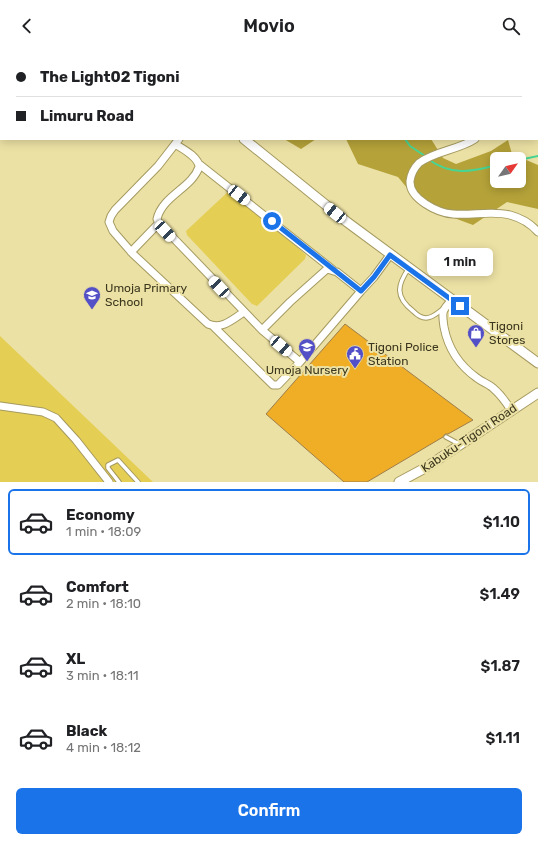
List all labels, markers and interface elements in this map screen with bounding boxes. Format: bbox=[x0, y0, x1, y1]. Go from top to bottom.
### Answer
icon: back bbox=[16, 15, 38, 37]
text: Movio bbox=[243, 15, 295, 37]
icon: search bbox=[500, 15, 522, 37]
text: The Light02 Tigoni bbox=[40, 68, 180, 86]
text: Limuru Road bbox=[40, 107, 134, 125]
north arrow bbox=[490, 152, 526, 188]
map controls bbox=[490, 152, 526, 188]
car bbox=[226, 183, 252, 207]
car bbox=[322, 201, 348, 225]
route start bbox=[263, 212, 281, 230]
car bbox=[152, 218, 178, 244]
callout: 1 min bbox=[427, 248, 493, 276]
text: 1 min bbox=[444, 254, 476, 269]
car bbox=[206, 274, 232, 300]
place label: Umoja Primary School bbox=[105, 281, 188, 309]
school or university icon: Umoja Primary School bbox=[82, 285, 102, 310]
route end bbox=[451, 297, 469, 315]
place label: Tigoni Stores bbox=[489, 319, 525, 347]
shop icon: Tigoni Stores bbox=[466, 323, 486, 348]
car bbox=[268, 334, 294, 358]
school or university icon: Umoja Nursery bbox=[297, 337, 317, 362]
place label: Tigoni Police Station bbox=[368, 340, 439, 368]
public building icon: Tigoni Police Station bbox=[345, 344, 365, 369]
place label: Umoja Nursery bbox=[266, 363, 349, 377]
street label: Kabuku-Tigoni Road bbox=[419, 401, 519, 475]
icon: car bbox=[18, 504, 54, 540]
text: Economy bbox=[66, 506, 135, 524]
text: $1.10 bbox=[483, 513, 520, 531]
text: 1 min · 18:09 bbox=[66, 524, 141, 539]
icon: car bbox=[18, 576, 54, 612]
text: Comfort bbox=[66, 578, 129, 596]
text: $1.49 bbox=[480, 585, 520, 603]
text: 2 min · 18:10 bbox=[66, 596, 141, 611]
icon: car bbox=[18, 648, 54, 684]
text: XL bbox=[66, 650, 85, 668]
text: $1.87 bbox=[481, 657, 520, 675]
text: 3 min · 18:11 bbox=[66, 668, 139, 683]
icon: car bbox=[18, 720, 54, 756]
text: Black bbox=[66, 722, 107, 740]
text: $1.11 bbox=[485, 729, 520, 747]
text: 4 min · 18:12 bbox=[66, 740, 141, 755]
button: Confirm bbox=[16, 788, 522, 834]

